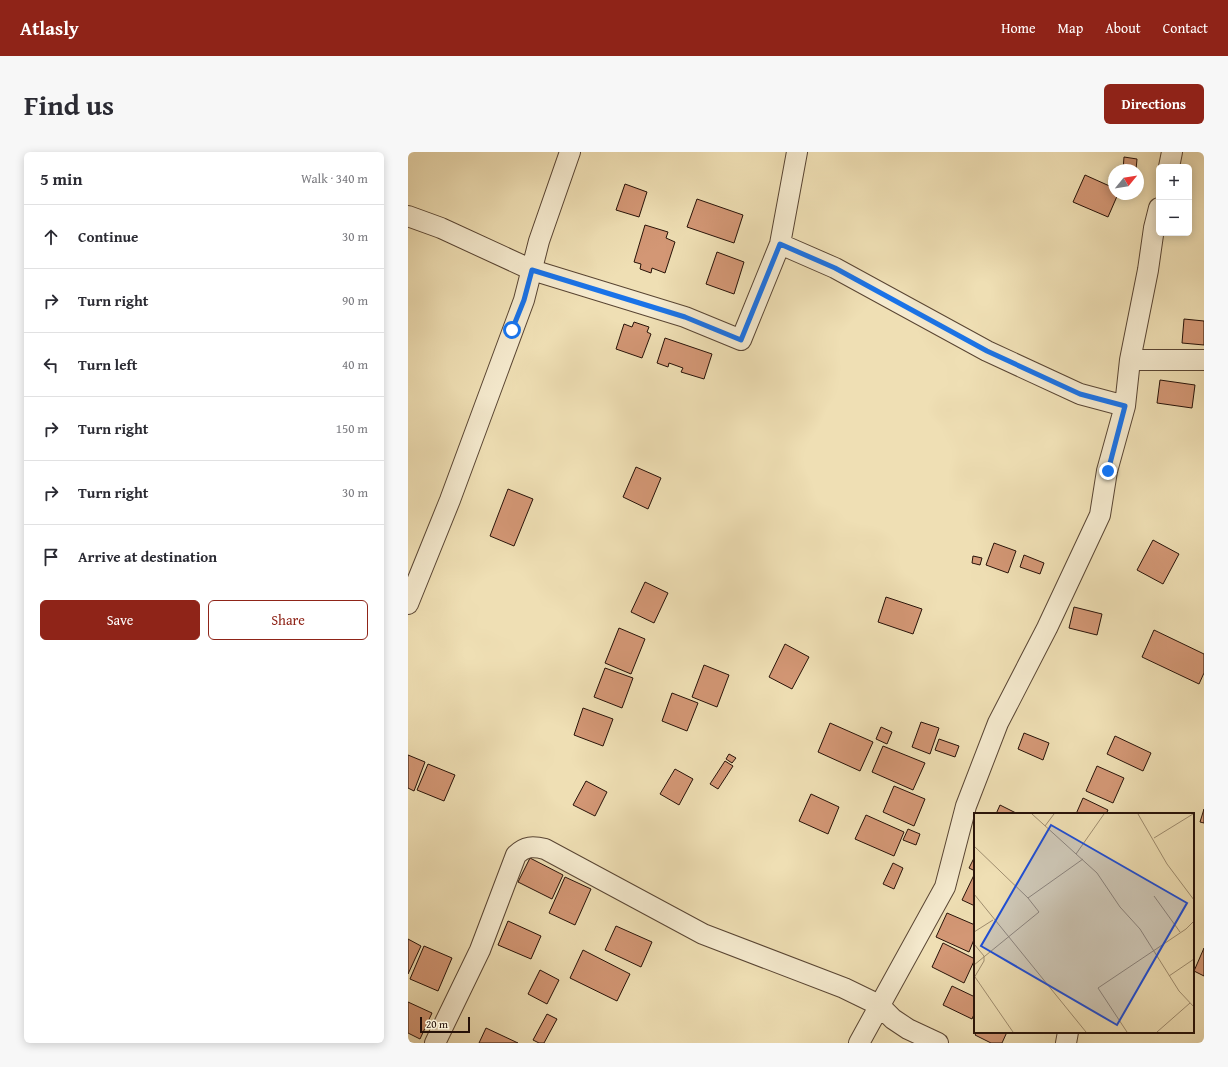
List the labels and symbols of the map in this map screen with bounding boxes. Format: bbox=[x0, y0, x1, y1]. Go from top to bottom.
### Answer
north arrow bbox=[1108, 164, 1144, 200]
route start bbox=[503, 321, 521, 339]
route end bbox=[1099, 462, 1117, 480]
inset map bbox=[974, 813, 1194, 1033]
scale bar bbox=[420, 1015, 470, 1034]

